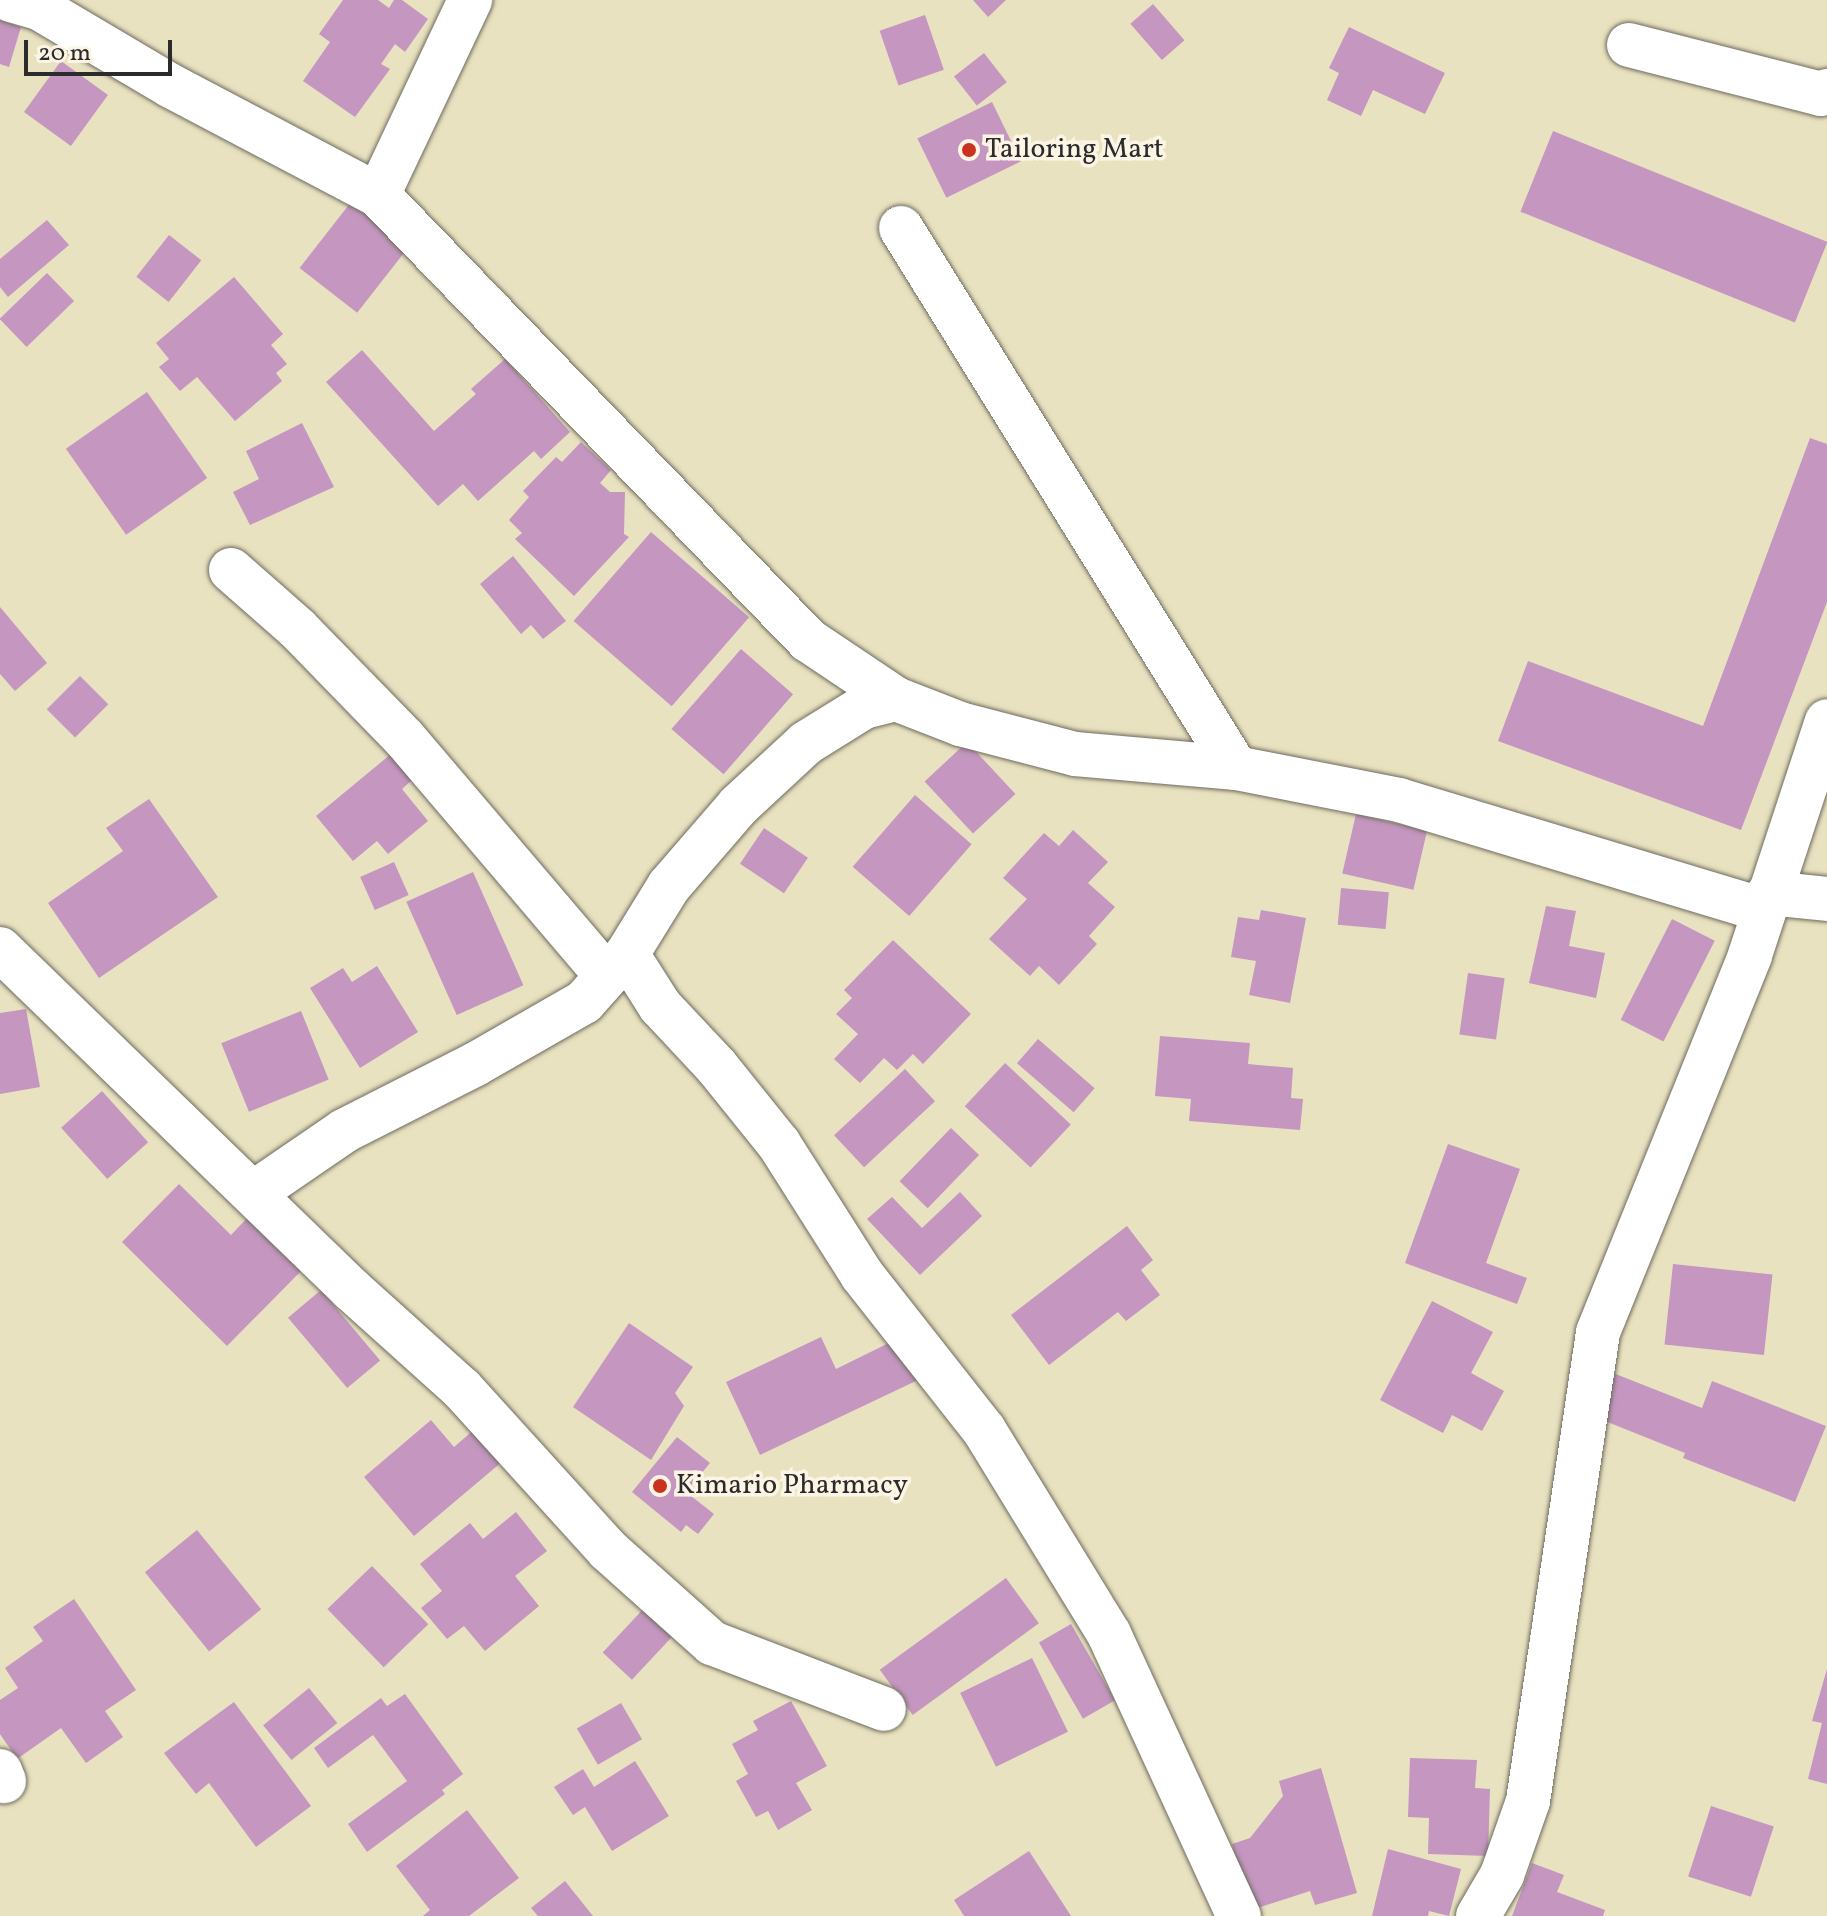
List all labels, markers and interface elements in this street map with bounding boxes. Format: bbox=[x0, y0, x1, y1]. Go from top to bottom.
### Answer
scale bar bbox=[28, 24, 176, 74]
text: 20 m bbox=[38, 37, 91, 71]
place label: Tailoring Mart bbox=[985, 133, 1164, 167]
marker: Tailoring Mart bbox=[960, 141, 978, 159]
place label: Kimario Pharmacy bbox=[676, 1469, 908, 1503]
marker: Kimario Pharmacy bbox=[651, 1477, 669, 1495]

